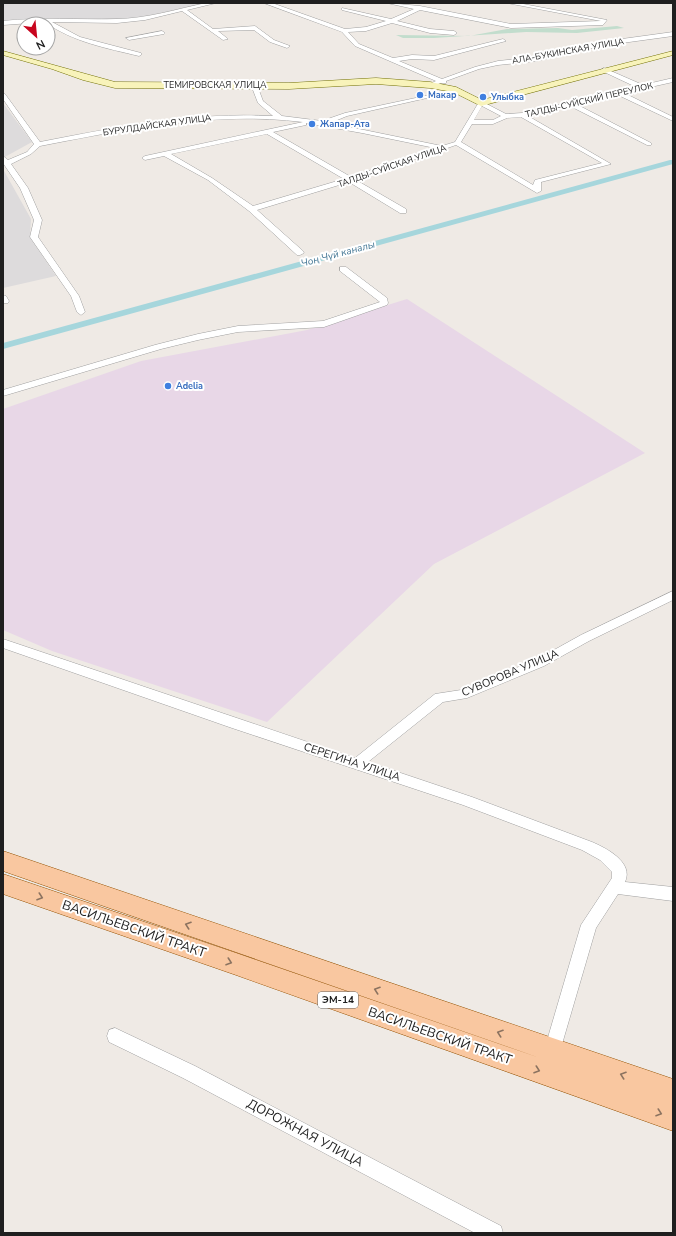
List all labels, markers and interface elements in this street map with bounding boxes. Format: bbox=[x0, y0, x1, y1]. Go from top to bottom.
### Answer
north arrow bbox=[16, 16, 56, 56]
street label: АЛА-БУКИНСКАЯ УЛИЦА bbox=[511, 35, 626, 67]
text: N bbox=[33, 36, 47, 53]
street label: ТЕМИРОВСКАЯ УЛИЦА bbox=[164, 79, 267, 91]
street label: ТАЛДЫ-СУЙСКИЙ ПЕРЕУЛОК bbox=[524, 79, 654, 121]
place label: Макар bbox=[428, 89, 457, 101]
marker: Макар bbox=[415, 90, 425, 100]
place label: Улыбка bbox=[490, 91, 524, 103]
marker: Улыбка bbox=[478, 92, 488, 102]
street label: БУРУЛДАЙСКАЯ УЛИЦА bbox=[102, 111, 212, 139]
place label: Жапар-Ата bbox=[320, 118, 370, 130]
marker: Жапар-Ата bbox=[307, 119, 317, 129]
street label: ТАЛДЫ-СУЙСКАЯ УЛИЦА bbox=[336, 142, 448, 190]
water label: Чоң Чүй каналы bbox=[299, 237, 377, 271]
place label: Adelia bbox=[176, 380, 203, 392]
marker: Adelia bbox=[163, 381, 173, 391]
street label: СУВОРОВА УЛИЦА bbox=[459, 646, 561, 700]
street label: СЕРЕГИНА УЛИЦА bbox=[302, 739, 402, 785]
one-way arrow bbox=[36, 892, 43, 900]
street label: ВАСИЛЬЕВСКИЙ ТРАКТ bbox=[60, 895, 209, 962]
one-way arrow bbox=[185, 921, 192, 930]
one-way arrow bbox=[225, 957, 232, 965]
one-way arrow bbox=[374, 987, 381, 995]
road number: ЭМ-14 bbox=[318, 992, 358, 1008]
street label: ВАСИЛЬЕВСКИЙ ТРАКТ bbox=[366, 1002, 515, 1069]
one-way arrow bbox=[497, 1029, 504, 1037]
one-way arrow bbox=[533, 1065, 540, 1074]
one-way arrow bbox=[619, 1071, 626, 1080]
street label: ДОРОЖНАЯ УЛИЦА bbox=[244, 1095, 367, 1172]
one-way arrow bbox=[656, 1108, 663, 1117]

